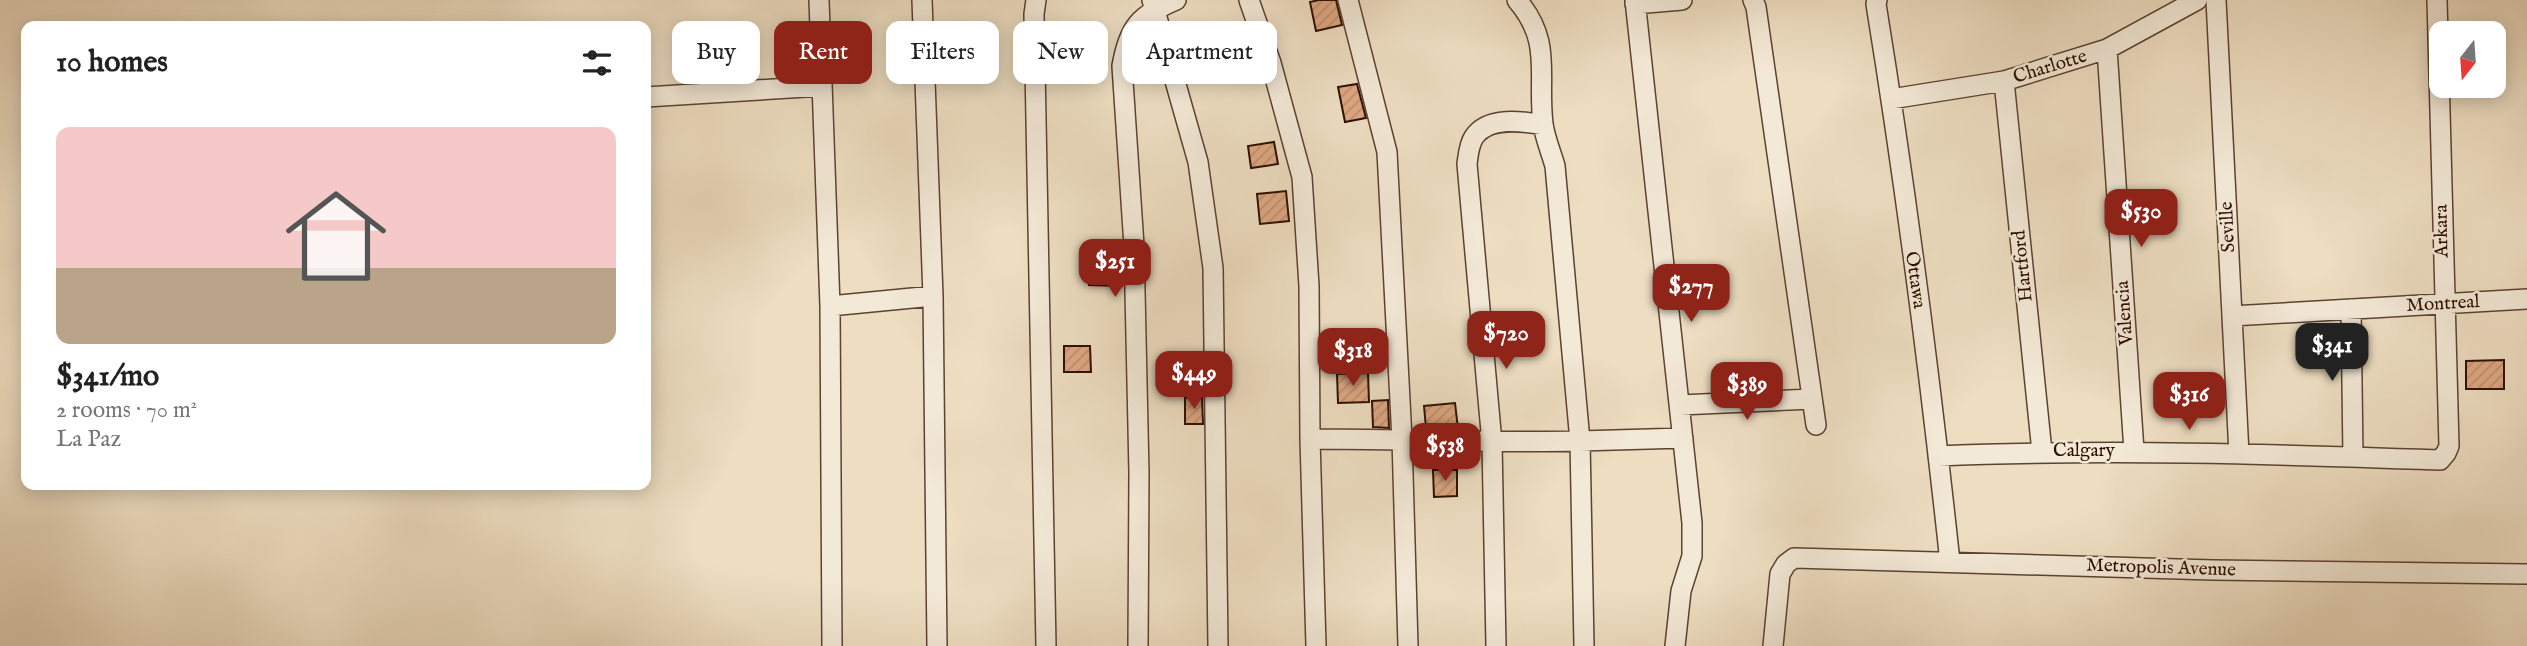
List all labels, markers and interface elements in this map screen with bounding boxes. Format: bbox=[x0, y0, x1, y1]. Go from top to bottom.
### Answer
chip: Buy bbox=[672, 21, 760, 84]
chip: Rent bbox=[774, 21, 872, 84]
chip: Filters bbox=[886, 21, 999, 84]
chip: New bbox=[1013, 21, 1108, 84]
chip: Apartment bbox=[1122, 21, 1277, 84]
north arrow bbox=[2429, 21, 2506, 98]
map controls bbox=[2429, 21, 2506, 98]
text: 10 homes bbox=[56, 44, 168, 82]
icon: filters bbox=[578, 44, 616, 82]
street label: Charlotte bbox=[2010, 44, 2090, 90]
icon: home bbox=[273, 173, 399, 299]
pin: $530 bbox=[2100, 190, 2182, 249]
text: $530 bbox=[2121, 197, 2161, 226]
street label: Seville bbox=[2215, 201, 2241, 253]
street label: Arkara bbox=[2430, 203, 2454, 259]
street label: Hartford bbox=[2007, 228, 2039, 303]
pin: $251 bbox=[1074, 240, 1156, 299]
text: $251 bbox=[1095, 247, 1135, 276]
street label: Ottawa bbox=[1899, 250, 1931, 311]
pin: $277 bbox=[1650, 264, 1732, 324]
text: $277 bbox=[1669, 272, 1713, 301]
street label: Valencia bbox=[2111, 279, 2139, 347]
street label: Montreal bbox=[2406, 290, 2481, 318]
pin: $720 bbox=[1465, 312, 1547, 371]
text: $720 bbox=[1483, 319, 1529, 348]
pin: $341 bbox=[2291, 324, 2373, 383]
pin: $318 bbox=[1312, 328, 1394, 388]
text: $341 bbox=[2311, 331, 2353, 360]
text: $318 bbox=[1334, 336, 1372, 365]
pin: $449 bbox=[1153, 352, 1235, 411]
text: $341/mo bbox=[56, 358, 159, 396]
text: $449 bbox=[1171, 359, 1217, 388]
pin: $389 bbox=[1706, 362, 1788, 422]
text: $389 bbox=[1727, 370, 1767, 399]
pin: $316 bbox=[2148, 372, 2230, 432]
text: $316 bbox=[2169, 380, 2209, 409]
text: 2 rooms · 70 m² bbox=[56, 396, 197, 425]
pin: $538 bbox=[1404, 424, 1486, 483]
text: La Paz bbox=[56, 425, 121, 454]
text: $538 bbox=[1426, 431, 1464, 460]
street label: Calgary bbox=[2053, 439, 2116, 463]
street label: Metropolis Avenue bbox=[2086, 553, 2237, 583]

